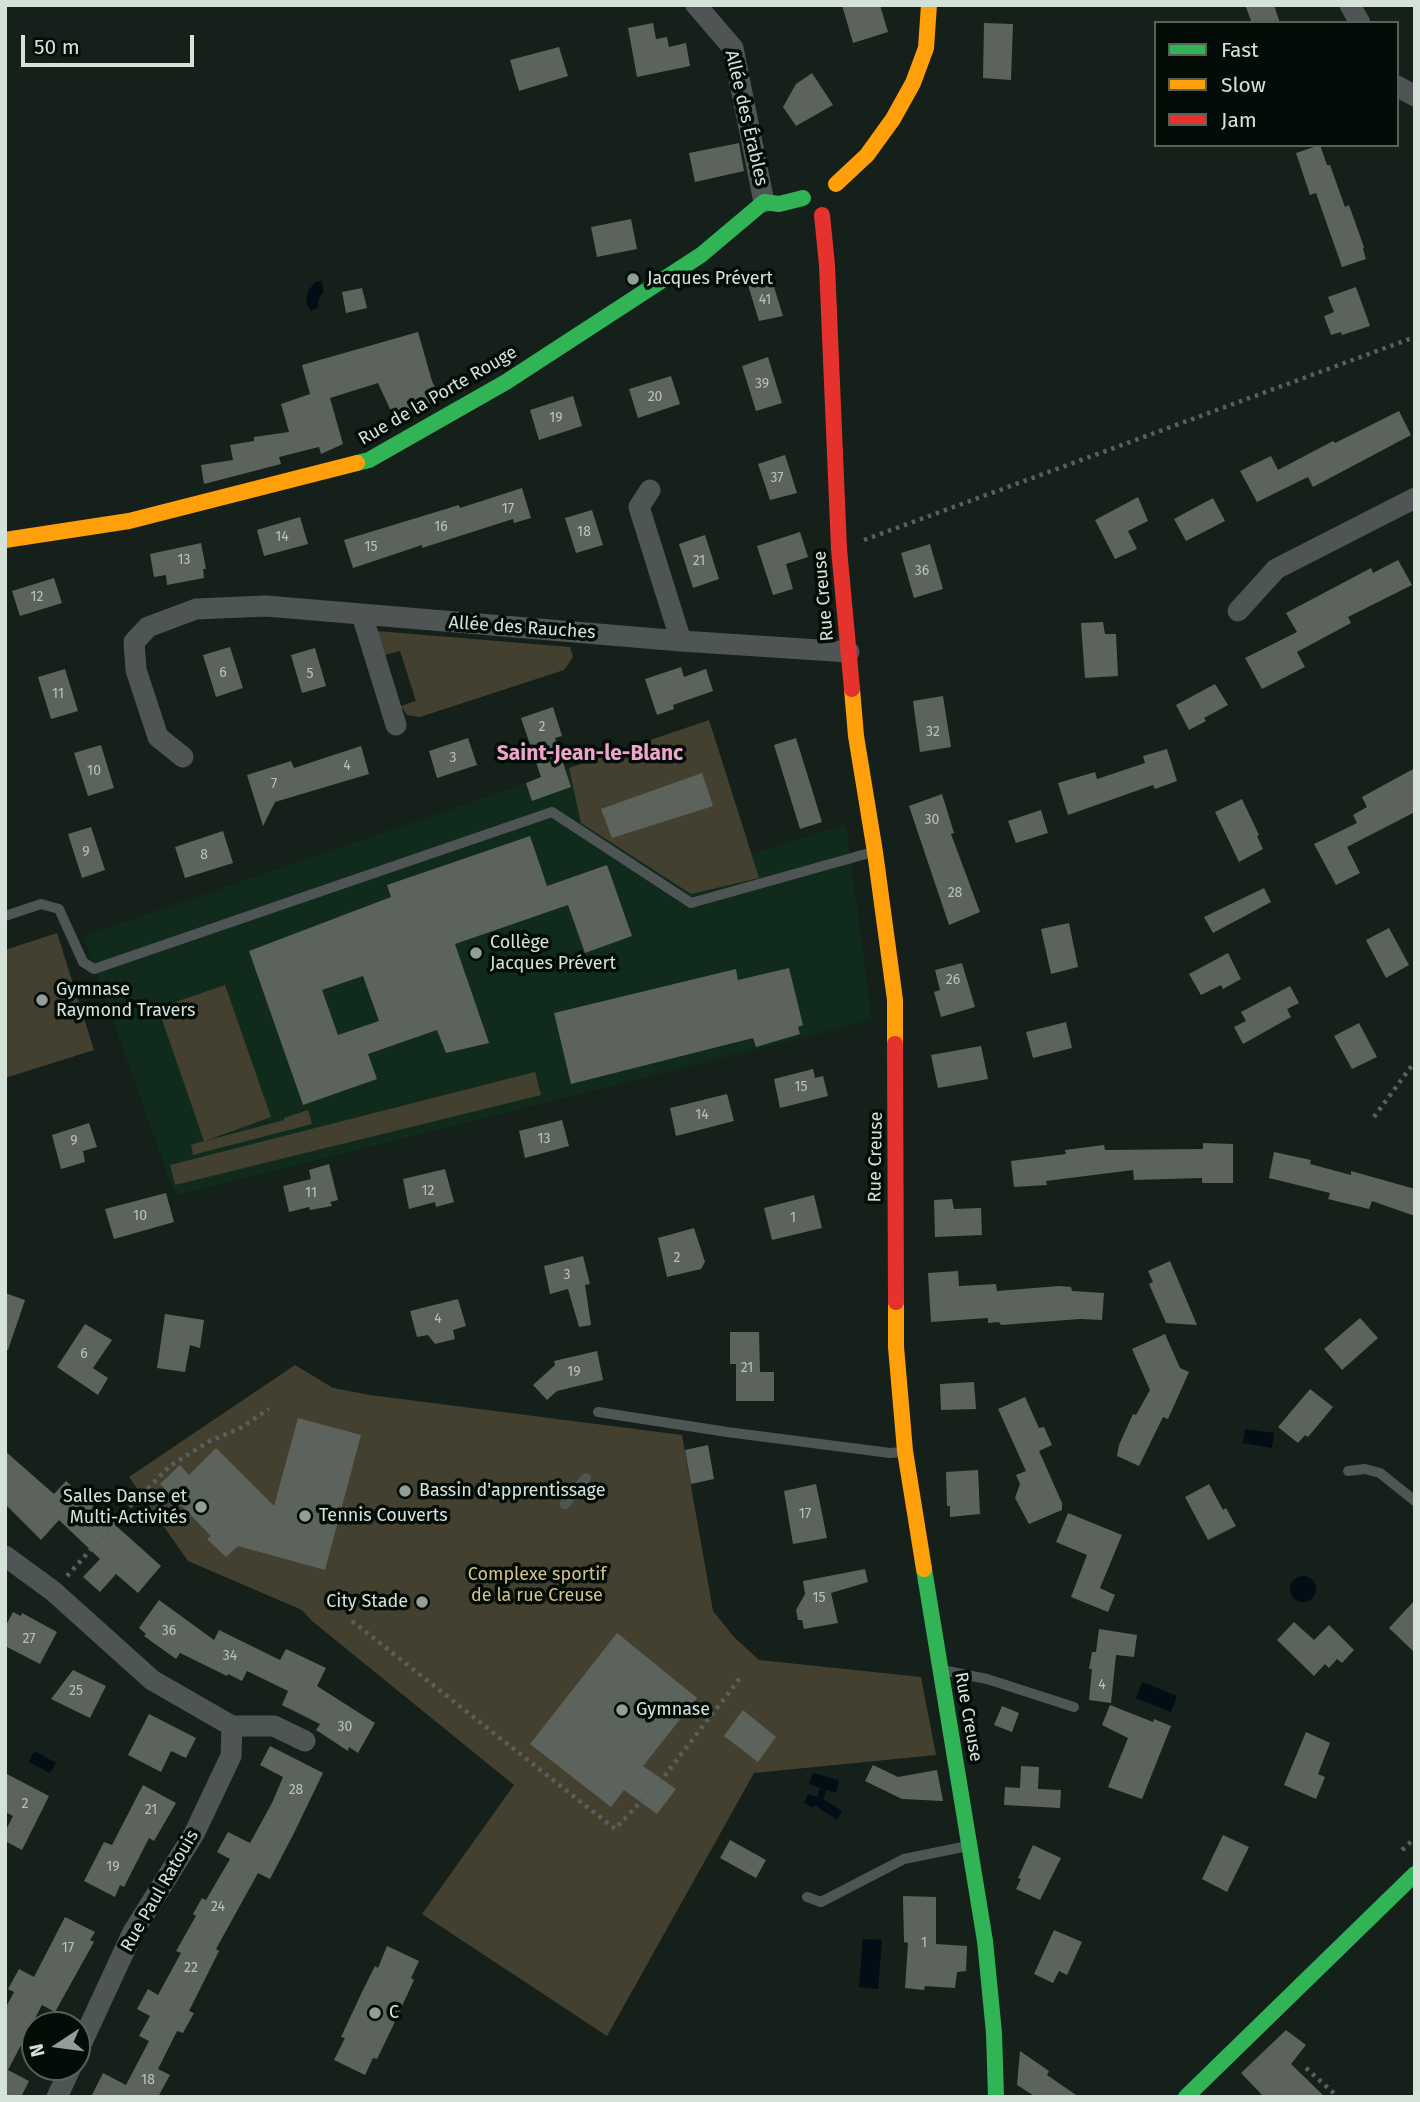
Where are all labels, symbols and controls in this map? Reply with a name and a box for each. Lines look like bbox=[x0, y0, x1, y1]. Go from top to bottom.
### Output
scale bar bbox=[24, 21, 198, 65]
legend bbox=[1154, 21, 1399, 147]
text: 50 m bbox=[34, 34, 80, 60]
text: Fast bbox=[1221, 37, 1259, 63]
street label: Allée des Érables bbox=[720, 48, 772, 188]
text: Slow bbox=[1221, 72, 1266, 98]
text: Jam bbox=[1221, 107, 1257, 133]
place label: Jacques Prévert bbox=[647, 268, 773, 290]
marker: Jacques Prévert bbox=[625, 271, 641, 287]
house number: 41 bbox=[759, 292, 771, 308]
street label: Rue de la Porte Rouge bbox=[355, 342, 521, 450]
house number: 39 bbox=[755, 376, 769, 392]
house number: 20 bbox=[648, 389, 662, 405]
house number: 19 bbox=[549, 410, 563, 426]
house number: 37 bbox=[770, 470, 784, 486]
house number: 17 bbox=[502, 501, 514, 517]
house number: 16 bbox=[434, 519, 448, 535]
house number: 18 bbox=[577, 524, 591, 540]
house number: 14 bbox=[275, 529, 289, 545]
house number: 15 bbox=[364, 539, 378, 555]
street label: Rue Creuse bbox=[809, 550, 839, 642]
house number: 13 bbox=[177, 552, 191, 568]
house number: 21 bbox=[693, 553, 705, 569]
house number: 36 bbox=[915, 563, 929, 579]
house number: 12 bbox=[31, 589, 43, 605]
street label: Allée des Rauches bbox=[448, 612, 596, 644]
house number: 6 bbox=[219, 665, 227, 681]
house number: 5 bbox=[306, 666, 314, 682]
house number: 11 bbox=[52, 686, 64, 702]
house number: 2 bbox=[539, 719, 545, 735]
house number: 32 bbox=[926, 724, 940, 740]
district label: Saint-Jean-le-Blanc bbox=[497, 741, 683, 767]
house number: 3 bbox=[450, 750, 456, 766]
house number: 4 bbox=[343, 758, 351, 774]
house number: 10 bbox=[87, 763, 101, 779]
house number: 7 bbox=[271, 776, 277, 792]
house number: 30 bbox=[925, 812, 939, 828]
house number: 9 bbox=[82, 844, 90, 860]
house number: 8 bbox=[200, 847, 208, 863]
house number: 28 bbox=[948, 885, 962, 901]
place label: Collège Jacques Prévert bbox=[490, 932, 616, 974]
marker: Collège Jacques Prévert bbox=[468, 945, 484, 961]
house number: 26 bbox=[946, 972, 960, 988]
place label: Gymnase Raymond Travers bbox=[56, 979, 195, 1021]
marker: Gymnase Raymond Travers bbox=[34, 992, 50, 1008]
house number: 15 bbox=[794, 1079, 808, 1095]
house number: 14 bbox=[695, 1107, 709, 1123]
street label: Rue Creuse bbox=[864, 1111, 888, 1203]
house number: 13 bbox=[537, 1131, 551, 1147]
house number: 9 bbox=[70, 1133, 78, 1149]
house number: 12 bbox=[422, 1183, 434, 1199]
house number: 11 bbox=[305, 1185, 317, 1201]
house number: 10 bbox=[133, 1208, 147, 1224]
house number: 1 bbox=[790, 1210, 796, 1226]
house number: 2 bbox=[674, 1250, 680, 1266]
house number: 3 bbox=[564, 1267, 570, 1283]
house number: 4 bbox=[434, 1311, 442, 1327]
house number: 6 bbox=[80, 1346, 88, 1362]
house number: 21 bbox=[741, 1360, 753, 1376]
house number: 19 bbox=[567, 1364, 581, 1380]
place label: Bassin d'apprentissage bbox=[419, 1480, 605, 1502]
marker: Bassin d'apprentissage bbox=[397, 1483, 413, 1499]
place label: Salles Danse et Multi-Activités bbox=[63, 1486, 187, 1528]
marker: Salles Danse et Multi-Activités bbox=[193, 1499, 209, 1515]
place label: Tennis Couverts bbox=[319, 1505, 448, 1527]
house number: 17 bbox=[799, 1506, 811, 1522]
marker: Tennis Couverts bbox=[297, 1508, 313, 1524]
park label: Complexe sportif de la rue Creuse bbox=[468, 1564, 606, 1606]
house number: 15 bbox=[812, 1590, 826, 1606]
place label: City Stade bbox=[326, 1591, 408, 1613]
marker: City Stade bbox=[414, 1594, 430, 1610]
house number: 36 bbox=[162, 1623, 176, 1639]
house number: 27 bbox=[22, 1631, 36, 1647]
house number: 34 bbox=[223, 1648, 237, 1664]
street label: Rue Creuse bbox=[949, 1670, 987, 1764]
house number: 4 bbox=[1098, 1677, 1106, 1693]
house number: 25 bbox=[69, 1683, 83, 1699]
place label: Gymnase bbox=[636, 1699, 710, 1721]
marker: Gymnase bbox=[614, 1702, 630, 1718]
house number: 30 bbox=[338, 1719, 352, 1735]
house number: 28 bbox=[289, 1782, 303, 1798]
house number: 2 bbox=[22, 1796, 28, 1812]
house number: 21 bbox=[145, 1802, 157, 1818]
street label: Rue Paul Ratouis bbox=[116, 1826, 204, 1956]
house number: 19 bbox=[106, 1859, 120, 1875]
house number: 24 bbox=[211, 1899, 225, 1915]
house number: 1 bbox=[921, 1935, 927, 1951]
house number: 17 bbox=[62, 1940, 74, 1956]
house number: 22 bbox=[184, 1960, 198, 1976]
place label: C bbox=[389, 2002, 399, 2024]
marker: C bbox=[367, 2005, 383, 2021]
north arrow bbox=[21, 2011, 91, 2081]
text: N bbox=[24, 2042, 50, 2059]
house number: 18 bbox=[141, 2072, 155, 2088]

